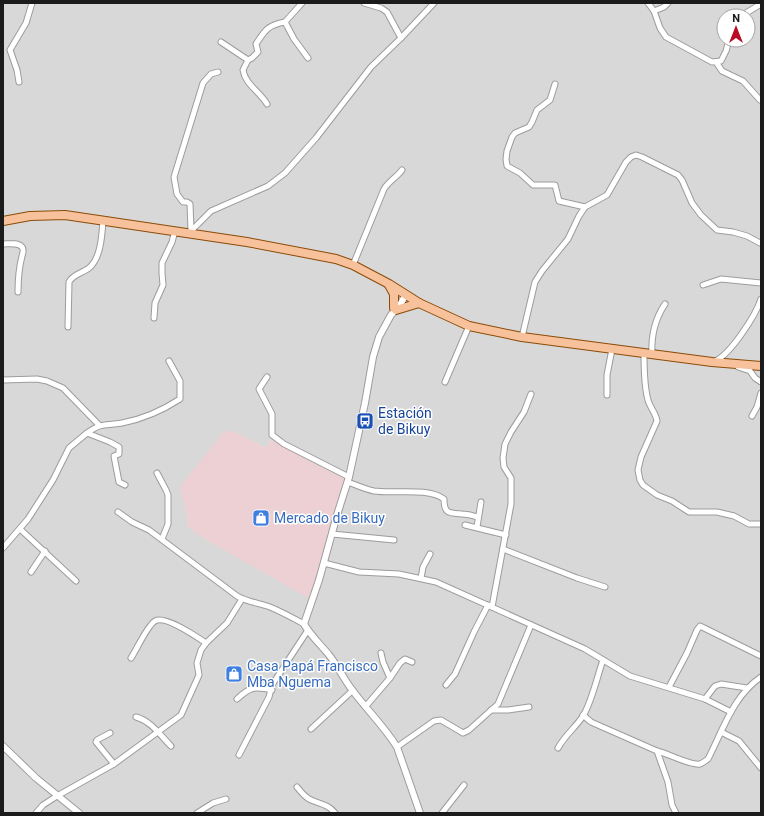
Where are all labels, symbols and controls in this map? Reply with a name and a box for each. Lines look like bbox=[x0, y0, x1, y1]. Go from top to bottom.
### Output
north arrow bbox=[716, 8, 756, 48]
text: N bbox=[732, 12, 740, 25]
place label: Estación de Bikuy bbox=[378, 405, 432, 437]
bus stop icon: Estación de Bikuy bbox=[355, 411, 375, 431]
shop icon: Mercado de Bikuy bbox=[251, 508, 271, 528]
place label: Mercado de Bikuy bbox=[274, 510, 385, 526]
place label: Casa Papá Francisco Mba Nguema bbox=[247, 658, 378, 690]
shop icon: Casa Papá Francisco Mba Nguema bbox=[224, 664, 244, 684]

